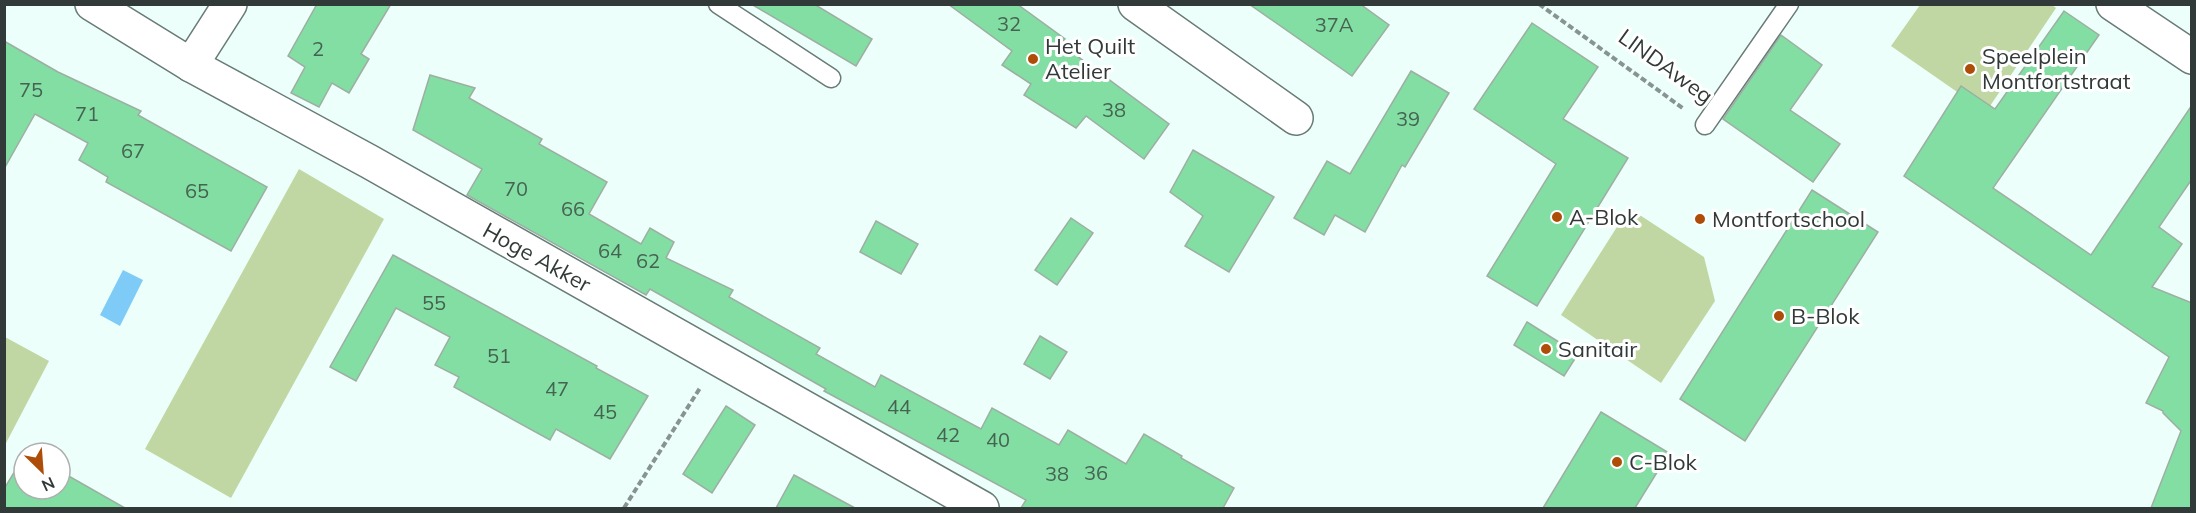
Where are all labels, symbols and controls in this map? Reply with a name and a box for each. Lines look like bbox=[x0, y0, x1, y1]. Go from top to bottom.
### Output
house number: 32 bbox=[997, 11, 1021, 36]
house number: 37A bbox=[1315, 12, 1354, 37]
street label: LINDAweg bbox=[1613, 22, 1719, 110]
place label: Het Quilt Atelier bbox=[1045, 32, 1135, 85]
house number: 2 bbox=[312, 36, 324, 61]
place label: Speelplein Montfortstraat bbox=[1982, 42, 2131, 95]
marker: Het Quilt Atelier bbox=[1026, 52, 1040, 66]
marker: Speelplein Montfortstraat bbox=[1963, 62, 1977, 76]
house number: 75 bbox=[19, 77, 43, 102]
house number: 38 bbox=[1102, 97, 1126, 122]
house number: 71 bbox=[75, 101, 99, 126]
house number: 39 bbox=[1396, 106, 1420, 131]
house number: 67 bbox=[121, 138, 145, 163]
house number: 70 bbox=[504, 176, 528, 201]
house number: 65 bbox=[185, 178, 209, 203]
house number: 66 bbox=[561, 196, 585, 221]
place label: A-Blok bbox=[1569, 203, 1639, 231]
place label: Montfortschool bbox=[1712, 205, 1865, 233]
marker: A-Blok bbox=[1550, 210, 1564, 224]
marker: Montfortschool bbox=[1693, 212, 1707, 226]
street label: Hoge Akker bbox=[478, 216, 596, 298]
house number: 64 bbox=[598, 238, 622, 263]
house number: 62 bbox=[636, 248, 660, 273]
house number: 55 bbox=[422, 290, 446, 315]
place label: B-Blok bbox=[1791, 302, 1860, 330]
marker: B-Blok bbox=[1772, 309, 1786, 323]
place label: Sanitair bbox=[1558, 335, 1637, 363]
marker: Sanitair bbox=[1539, 342, 1553, 356]
house number: 51 bbox=[487, 343, 511, 368]
house number: 47 bbox=[545, 376, 569, 401]
house number: 44 bbox=[887, 394, 911, 419]
house number: 45 bbox=[593, 399, 617, 424]
house number: 42 bbox=[936, 422, 960, 447]
house number: 40 bbox=[986, 427, 1010, 452]
north arrow bbox=[12, 441, 72, 501]
place label: C-Blok bbox=[1629, 448, 1698, 476]
marker: C-Blok bbox=[1610, 455, 1624, 469]
house number: 36 bbox=[1084, 460, 1108, 485]
house number: 38 bbox=[1045, 461, 1069, 486]
text: N bbox=[39, 473, 58, 496]

